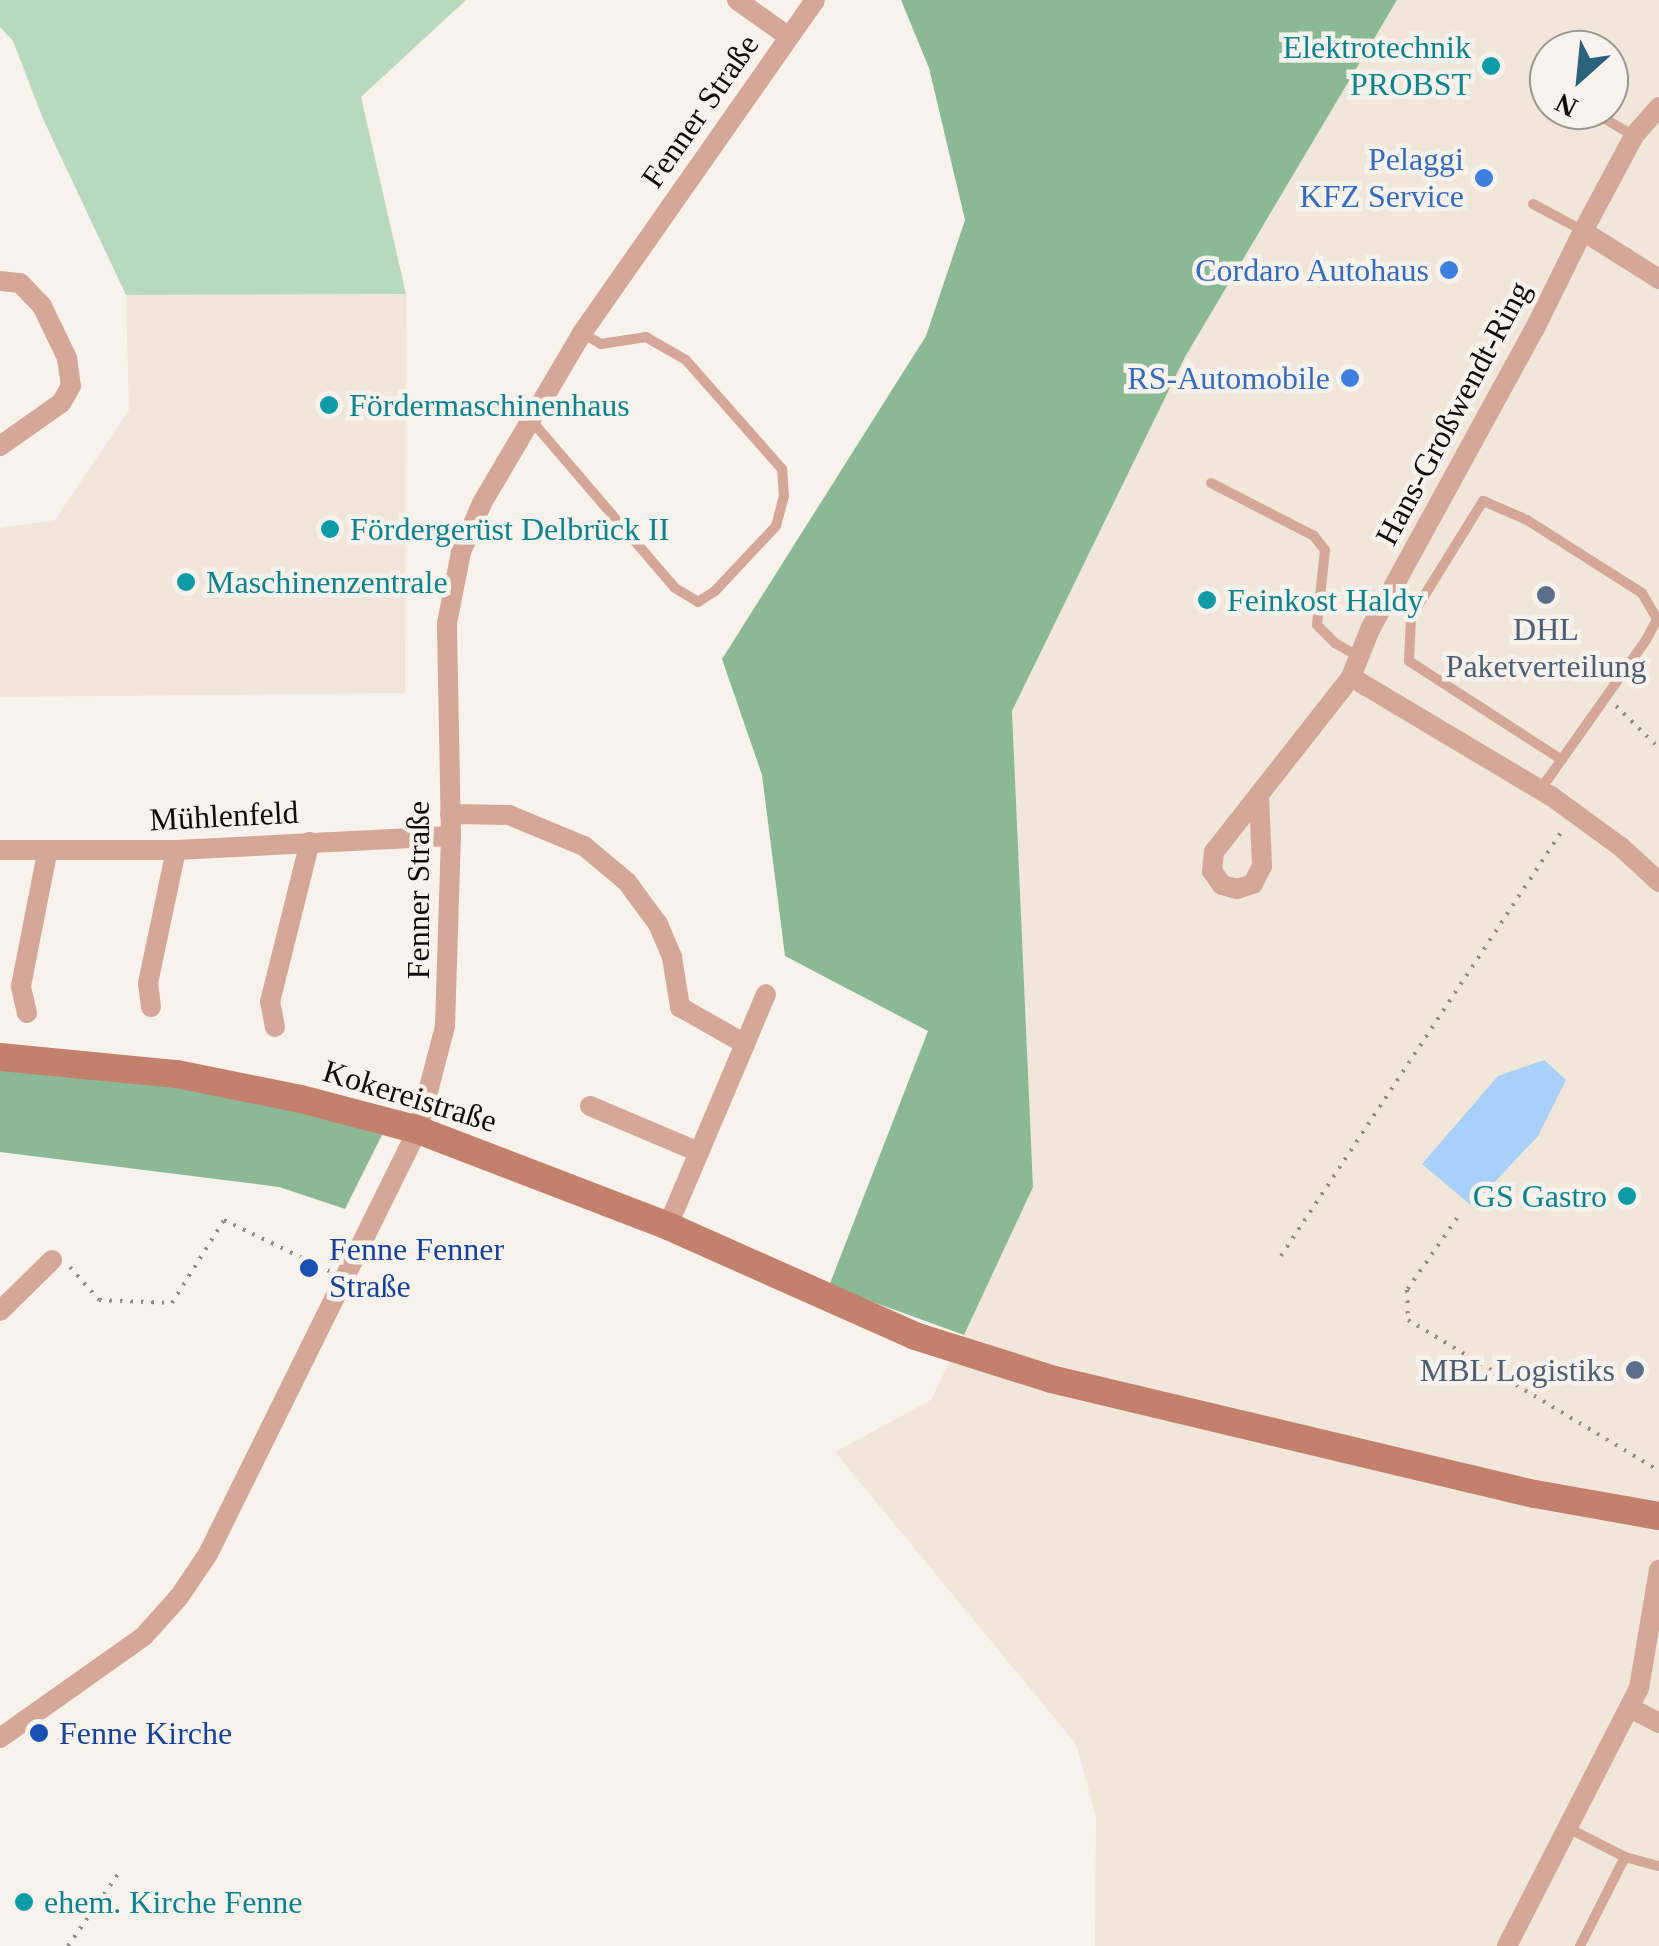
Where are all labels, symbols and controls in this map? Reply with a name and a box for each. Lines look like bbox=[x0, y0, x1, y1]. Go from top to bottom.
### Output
street label: Fenner Straße bbox=[633, 27, 767, 195]
place label: Elektrotechnik PROBST bbox=[1283, 29, 1471, 104]
north arrow bbox=[1529, 30, 1629, 130]
marker: Elektrotechnik PROBST bbox=[1480, 55, 1502, 77]
text: N bbox=[1550, 87, 1582, 124]
place label: Pelaggi KFZ Service bbox=[1300, 141, 1464, 216]
marker: Pelaggi KFZ Service bbox=[1473, 167, 1495, 189]
place label: Cordaro Autohaus bbox=[1193, 251, 1429, 289]
marker: Cordaro Autohaus bbox=[1438, 259, 1460, 281]
street label: Hans-Großwendt-Ring bbox=[1367, 275, 1539, 551]
place label: RS-Automobile bbox=[1127, 359, 1330, 397]
marker: RS-Automobile bbox=[1339, 367, 1361, 389]
place label: Fördermaschinenhaus bbox=[349, 386, 630, 424]
marker: Fördermaschinenhaus bbox=[318, 394, 340, 416]
place label: Fördergerüst Delbrück II bbox=[350, 510, 669, 548]
marker: Fördergerüst Delbrück II bbox=[319, 518, 341, 540]
place label: Maschinenzentrale bbox=[206, 563, 448, 601]
marker: Maschinenzentrale bbox=[175, 571, 197, 593]
place label: Feinkost Haldy bbox=[1227, 581, 1423, 619]
marker: DHL Paketverteilung bbox=[1535, 584, 1557, 606]
marker: Feinkost Haldy bbox=[1196, 589, 1218, 611]
place label: DHL Paketverteilung bbox=[1446, 611, 1646, 686]
street label: Mühlenfeld bbox=[148, 793, 300, 839]
street label: Fenner Straße bbox=[399, 801, 437, 979]
street label: Kokereistraße bbox=[319, 1051, 501, 1141]
place label: GS Gastro bbox=[1473, 1177, 1607, 1215]
marker: GS Gastro bbox=[1616, 1185, 1638, 1207]
place label: Fenne Fenner Straße bbox=[329, 1231, 504, 1306]
marker: Fenne Fenner Straße bbox=[298, 1257, 320, 1279]
place label: MBL Logistiks bbox=[1419, 1351, 1615, 1389]
marker: MBL Logistiks bbox=[1624, 1359, 1646, 1381]
place label: Fenne Kirche bbox=[59, 1714, 232, 1752]
marker: Fenne Kirche bbox=[28, 1722, 50, 1744]
place label: ehem. Kirche Fenne bbox=[44, 1883, 303, 1921]
marker: ehem. Kirche Fenne bbox=[13, 1891, 35, 1913]

